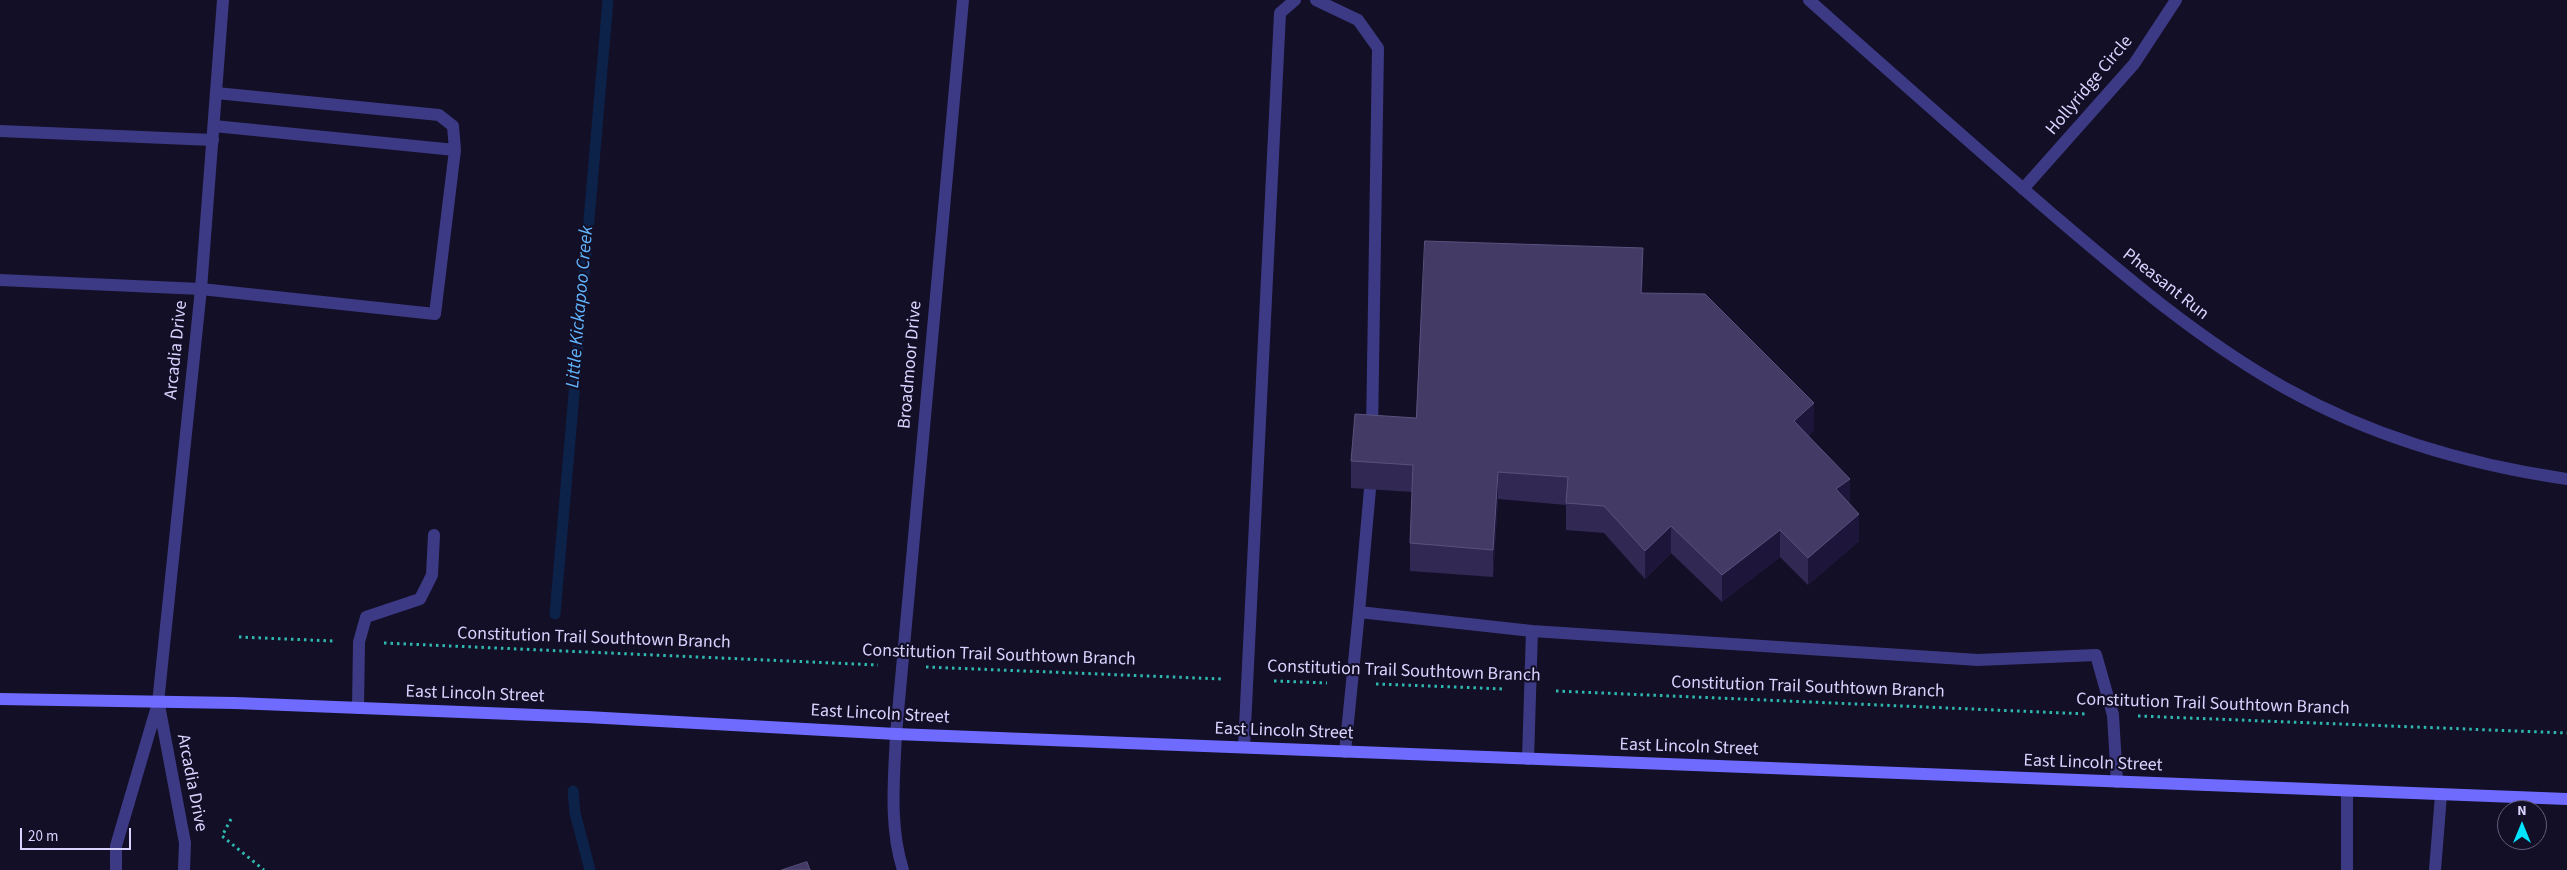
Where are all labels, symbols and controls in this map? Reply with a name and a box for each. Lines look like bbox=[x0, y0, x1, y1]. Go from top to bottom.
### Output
street label: Hollyridge Circle bbox=[2042, 32, 2138, 140]
water label: Little Kickapoo Creek bbox=[563, 225, 599, 389]
street label: Pheasant Run bbox=[2117, 245, 2213, 325]
street label: Arcadia Drive bbox=[161, 300, 193, 400]
street label: Broadmoor Drive bbox=[895, 300, 927, 430]
street label: Constitution Trail Southtown Branch bbox=[457, 623, 731, 655]
street label: Constitution Trail Southtown Branch bbox=[862, 640, 1136, 672]
street label: Constitution Trail Southtown Branch bbox=[1267, 656, 1541, 688]
street label: Constitution Trail Southtown Branch bbox=[1671, 672, 1945, 704]
street label: East Lincoln Street bbox=[405, 682, 545, 708]
street label: Constitution Trail Southtown Branch bbox=[2076, 689, 2350, 721]
street label: East Lincoln Street bbox=[810, 701, 950, 729]
street label: East Lincoln Street bbox=[1214, 719, 1354, 745]
street label: Arcadia Drive bbox=[171, 732, 211, 834]
street label: East Lincoln Street bbox=[1619, 735, 1759, 761]
street label: East Lincoln Street bbox=[2023, 751, 2163, 777]
north arrow bbox=[2497, 800, 2547, 850]
text: N bbox=[2517, 801, 2527, 821]
scale bar bbox=[22, 818, 134, 850]
text: 20 m bbox=[28, 826, 58, 847]

